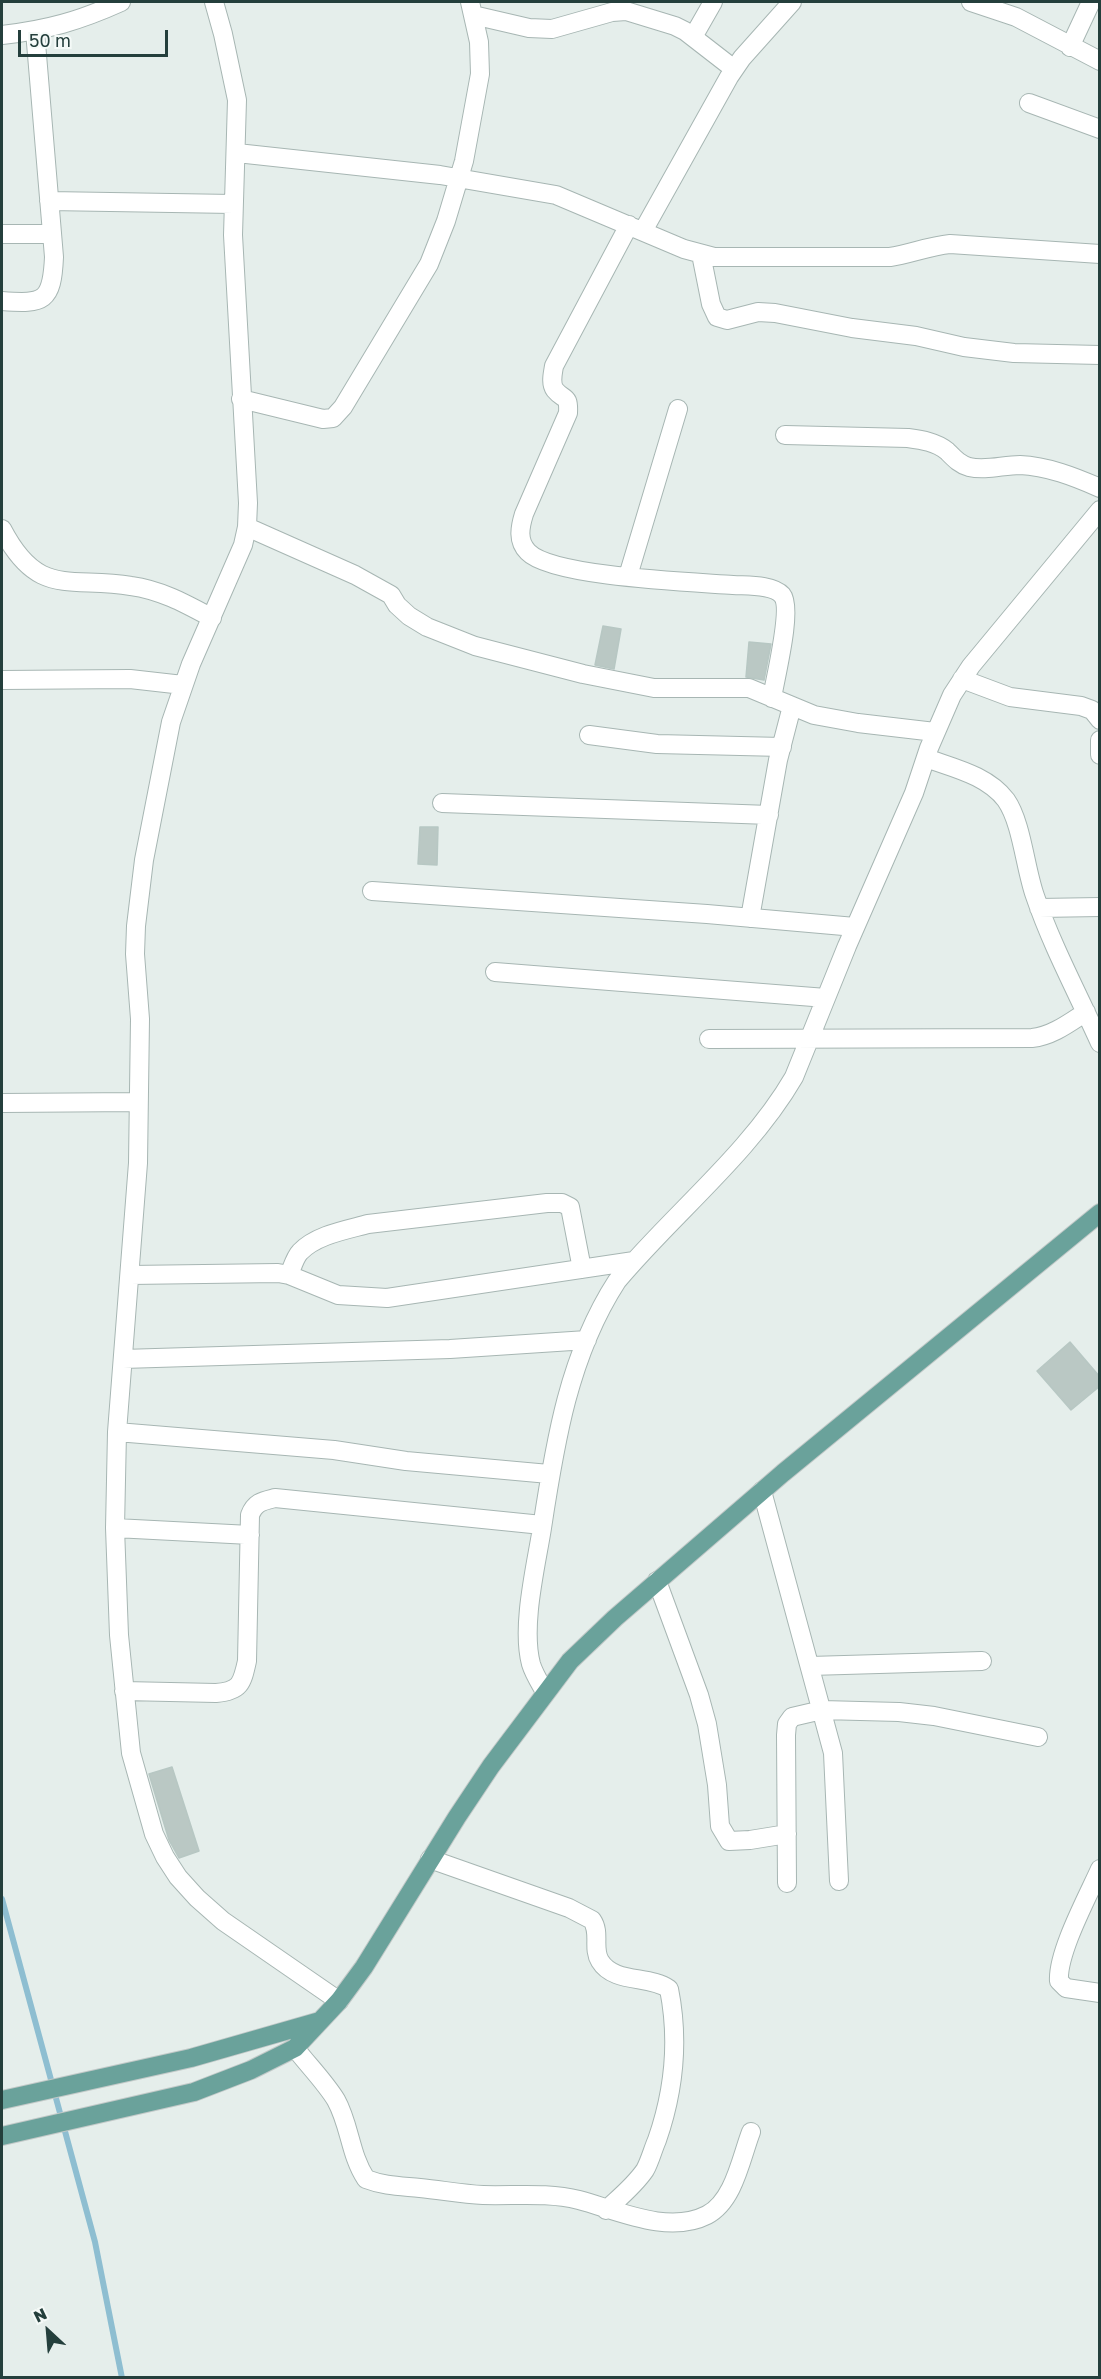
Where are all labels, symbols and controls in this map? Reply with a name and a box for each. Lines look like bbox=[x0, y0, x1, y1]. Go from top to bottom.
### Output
scale bar bbox=[21, 18, 171, 56]
text: 50 m bbox=[29, 29, 71, 51]
north arrow bbox=[18, 2301, 78, 2361]
text: N bbox=[30, 2303, 50, 2326]

